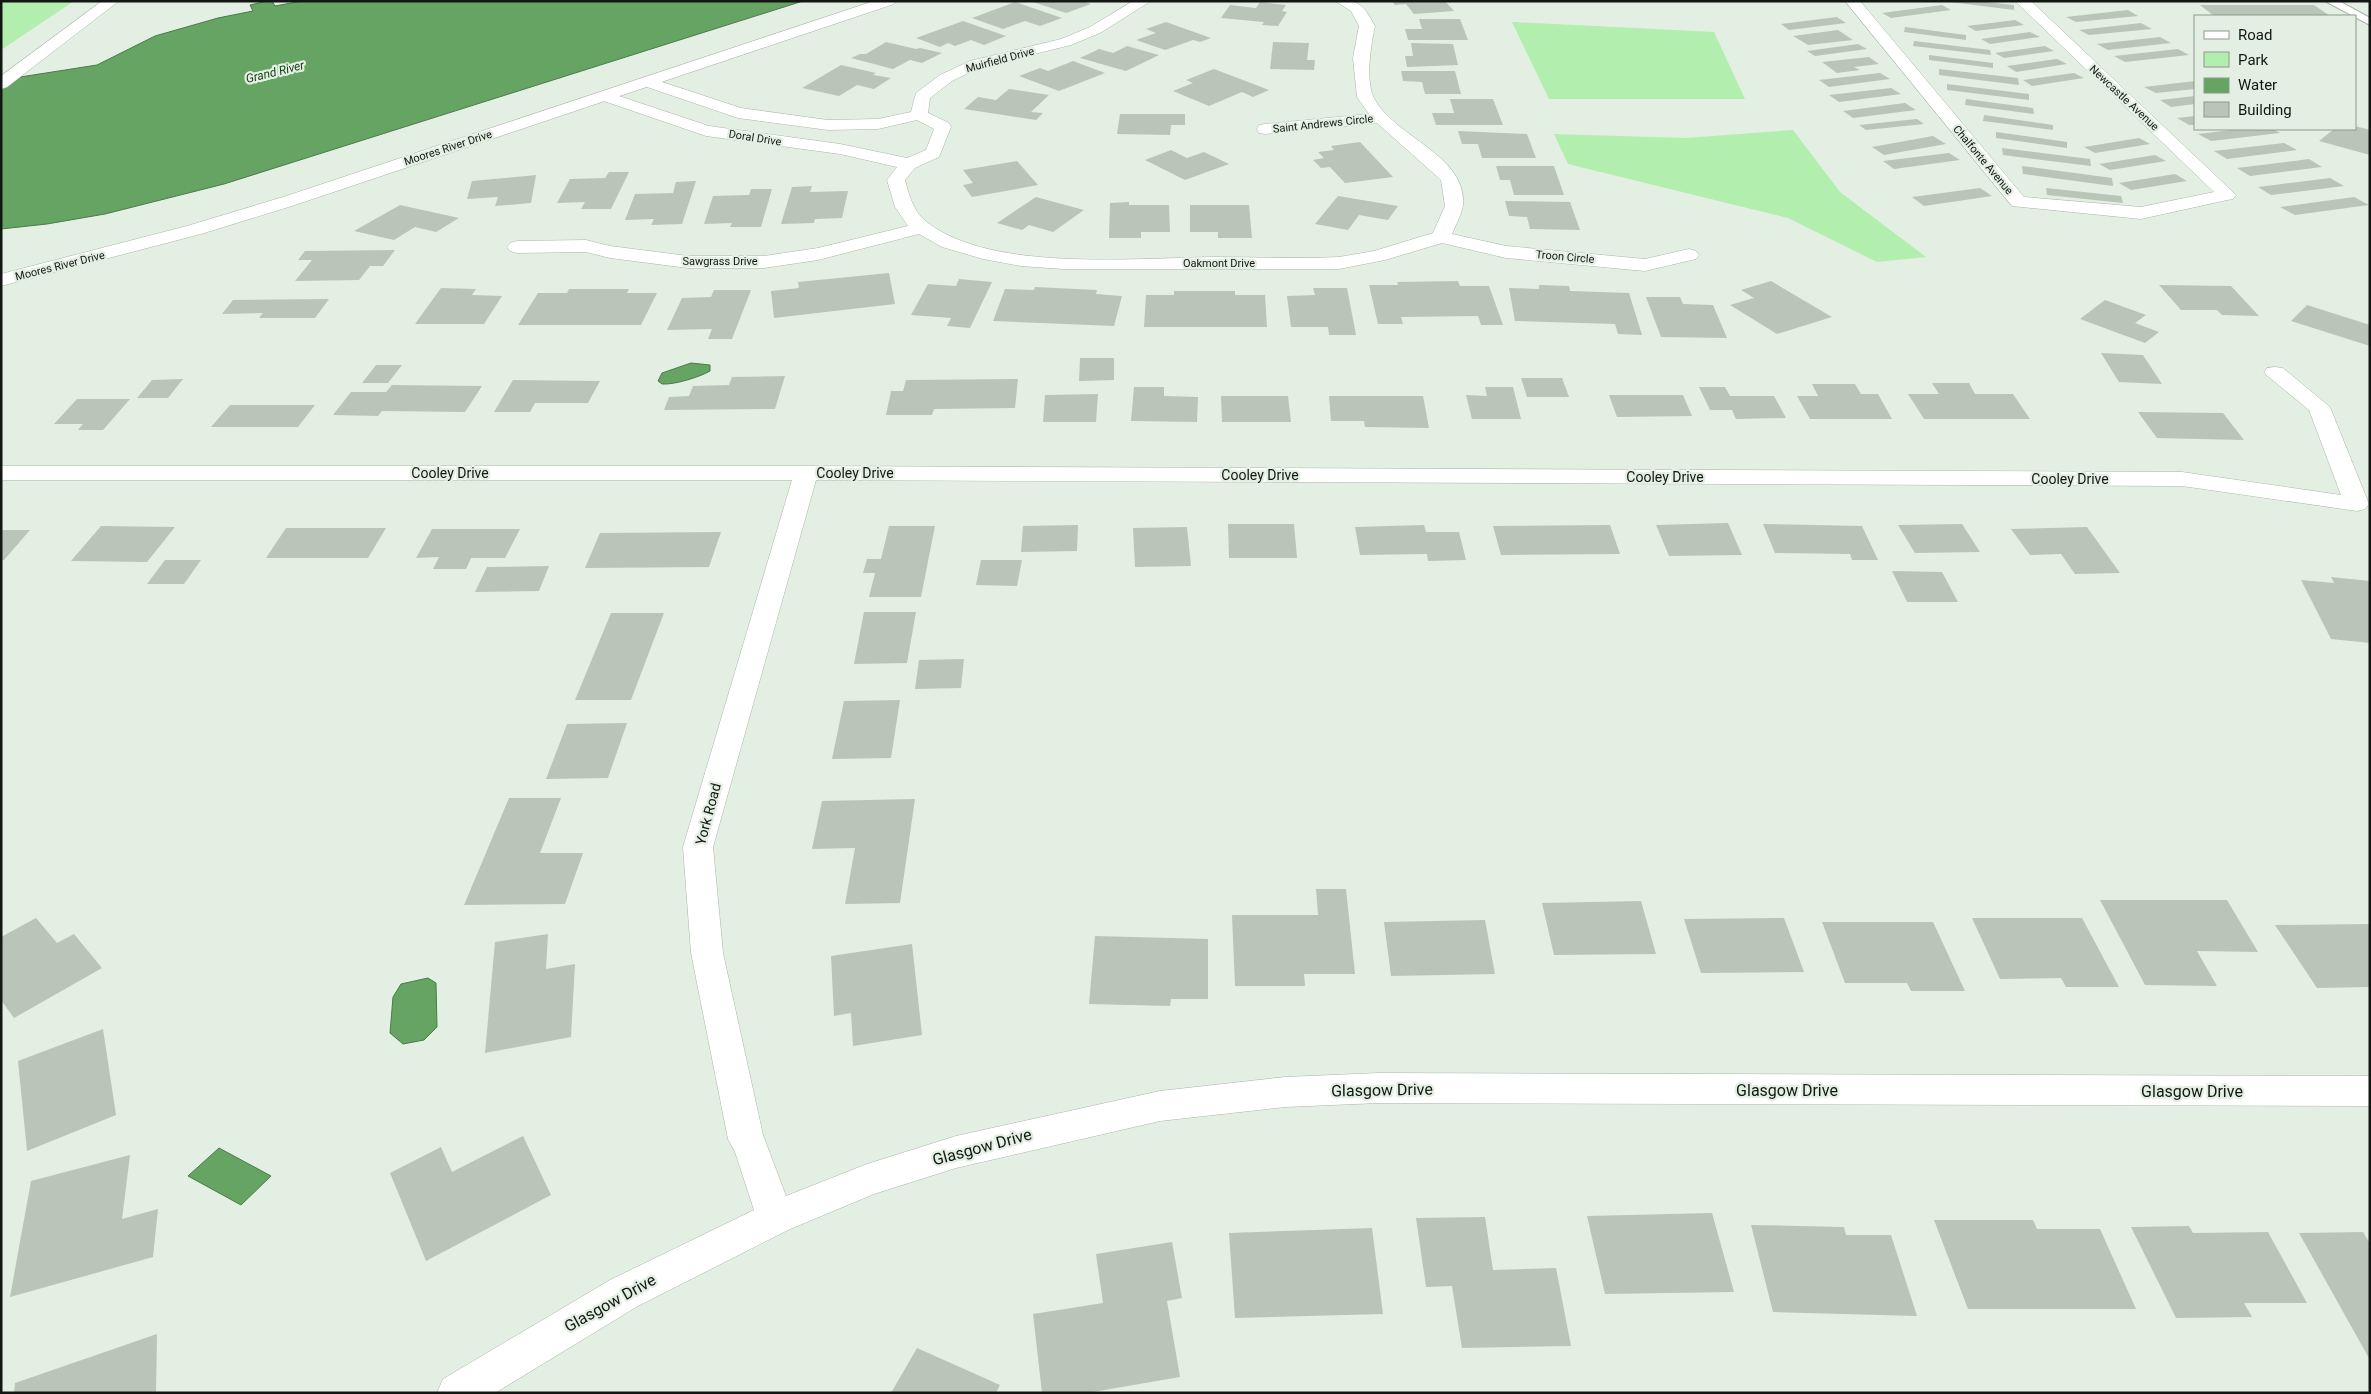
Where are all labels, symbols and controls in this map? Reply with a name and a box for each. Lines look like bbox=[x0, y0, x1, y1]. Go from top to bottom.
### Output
legend bbox=[2194, 15, 2356, 130]
text: Road bbox=[2238, 26, 2272, 44]
street label: Muirfield Drive bbox=[964, 45, 1036, 75]
text: Park bbox=[2238, 51, 2269, 69]
water label: Grand River bbox=[244, 58, 307, 86]
street label: Newcastle Avenue bbox=[2087, 62, 2162, 134]
text: Water bbox=[2238, 76, 2277, 94]
text: Building bbox=[2238, 101, 2292, 119]
street label: Saint Andrews Circle bbox=[1272, 112, 1374, 136]
street label: Chalfonte Avenue bbox=[1950, 123, 2016, 197]
street label: Doral Drive bbox=[728, 127, 782, 149]
street label: Moores River Drive bbox=[402, 128, 494, 168]
street label: Troon Circle bbox=[1535, 248, 1595, 266]
street label: Moores River Drive bbox=[14, 249, 106, 283]
street label: Sawgrass Drive bbox=[682, 255, 758, 268]
street label: Oakmont Drive bbox=[1183, 257, 1255, 270]
street label: Cooley Drive bbox=[411, 465, 489, 481]
street label: Cooley Drive bbox=[816, 465, 894, 481]
street label: Cooley Drive bbox=[1221, 467, 1299, 483]
street label: Cooley Drive bbox=[1626, 469, 1704, 485]
street label: Cooley Drive bbox=[2031, 471, 2109, 487]
street label: York Road bbox=[692, 781, 724, 847]
street label: Glasgow Drive bbox=[1331, 1080, 1433, 1100]
street label: Glasgow Drive bbox=[1736, 1081, 1838, 1100]
street label: Glasgow Drive bbox=[2141, 1082, 2243, 1101]
street label: Glasgow Drive bbox=[930, 1125, 1034, 1169]
street label: Glasgow Drive bbox=[561, 1270, 659, 1336]

